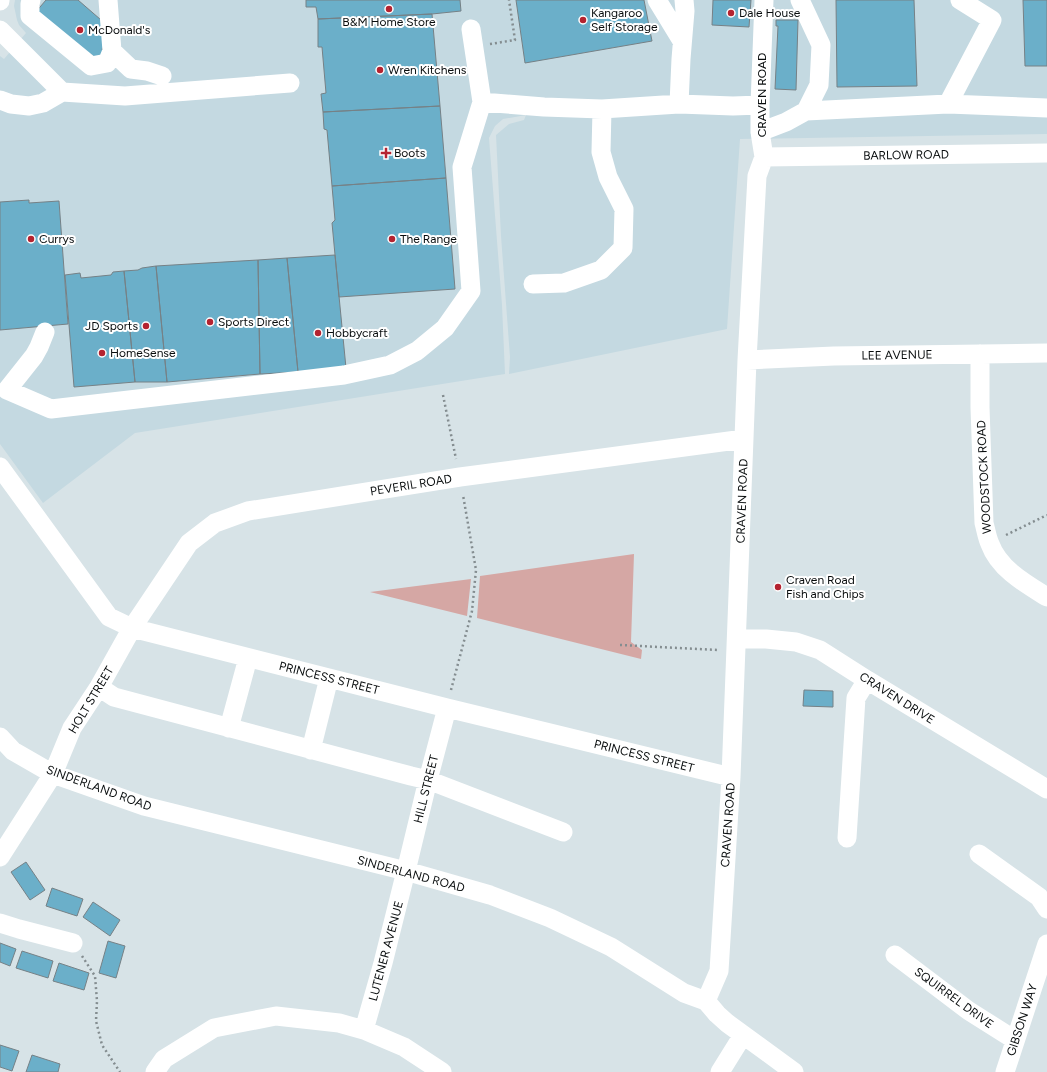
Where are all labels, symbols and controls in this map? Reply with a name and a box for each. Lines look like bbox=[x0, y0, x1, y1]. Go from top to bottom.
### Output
marker: B&M Home Store bbox=[384, 4, 394, 14]
place label: Kangaroo Self Storage bbox=[591, 6, 658, 34]
place label: Dale House bbox=[739, 6, 801, 20]
marker: Dale House bbox=[726, 8, 736, 18]
place label: B&M Home Store bbox=[342, 15, 436, 29]
marker: Kangaroo Self Storage bbox=[578, 15, 588, 25]
place label: McDonald's bbox=[88, 23, 151, 37]
marker: McDonald's bbox=[75, 25, 85, 35]
street label: CRAVEN ROAD bbox=[755, 53, 769, 137]
place label: Wren Kitchens bbox=[388, 63, 467, 77]
marker: Wren Kitchens bbox=[375, 65, 385, 75]
place label: Boots bbox=[394, 146, 426, 160]
street label: BARLOW ROAD bbox=[863, 147, 949, 163]
marker: Boots bbox=[381, 148, 391, 158]
place label: Currys bbox=[39, 232, 75, 246]
place label: The Range bbox=[400, 232, 457, 246]
marker: Currys bbox=[26, 234, 36, 244]
marker: The Range bbox=[387, 234, 397, 244]
place label: Sports Direct bbox=[218, 315, 290, 329]
marker: Sports Direct bbox=[205, 317, 215, 327]
place label: JD Sports bbox=[85, 319, 138, 333]
marker: JD Sports bbox=[141, 321, 151, 331]
place label: Hobbycraft bbox=[326, 326, 388, 340]
marker: Hobbycraft bbox=[313, 328, 323, 338]
place label: HomeSense bbox=[110, 346, 176, 360]
street label: LEE AVENUE bbox=[861, 347, 933, 363]
marker: HomeSense bbox=[97, 348, 107, 358]
street label: WOODSTOCK ROAD bbox=[974, 420, 994, 534]
street label: CRAVEN ROAD bbox=[734, 458, 750, 544]
street label: PEVERIL ROAD bbox=[369, 472, 453, 498]
place label: Craven Road Fish and Chips bbox=[786, 573, 865, 601]
marker: Craven Road Fish and Chips bbox=[773, 582, 783, 592]
street label: PRINCESS STREET bbox=[277, 659, 381, 697]
street label: HOLT STREET bbox=[66, 664, 117, 736]
street label: CRAVEN DRIVE bbox=[857, 669, 937, 727]
street label: PRINCESS STREET bbox=[592, 737, 696, 775]
street label: HILL STREET bbox=[411, 753, 441, 825]
street label: SINDERLAND ROAD bbox=[45, 762, 153, 814]
street label: CRAVEN ROAD bbox=[718, 782, 738, 868]
street label: SINDERLAND ROAD bbox=[356, 853, 466, 895]
street label: LUTENER AVENUE bbox=[366, 899, 406, 1003]
street label: SQUIRREL DRIVE bbox=[912, 965, 996, 1031]
street label: GIBSON WAY bbox=[1004, 982, 1040, 1058]

